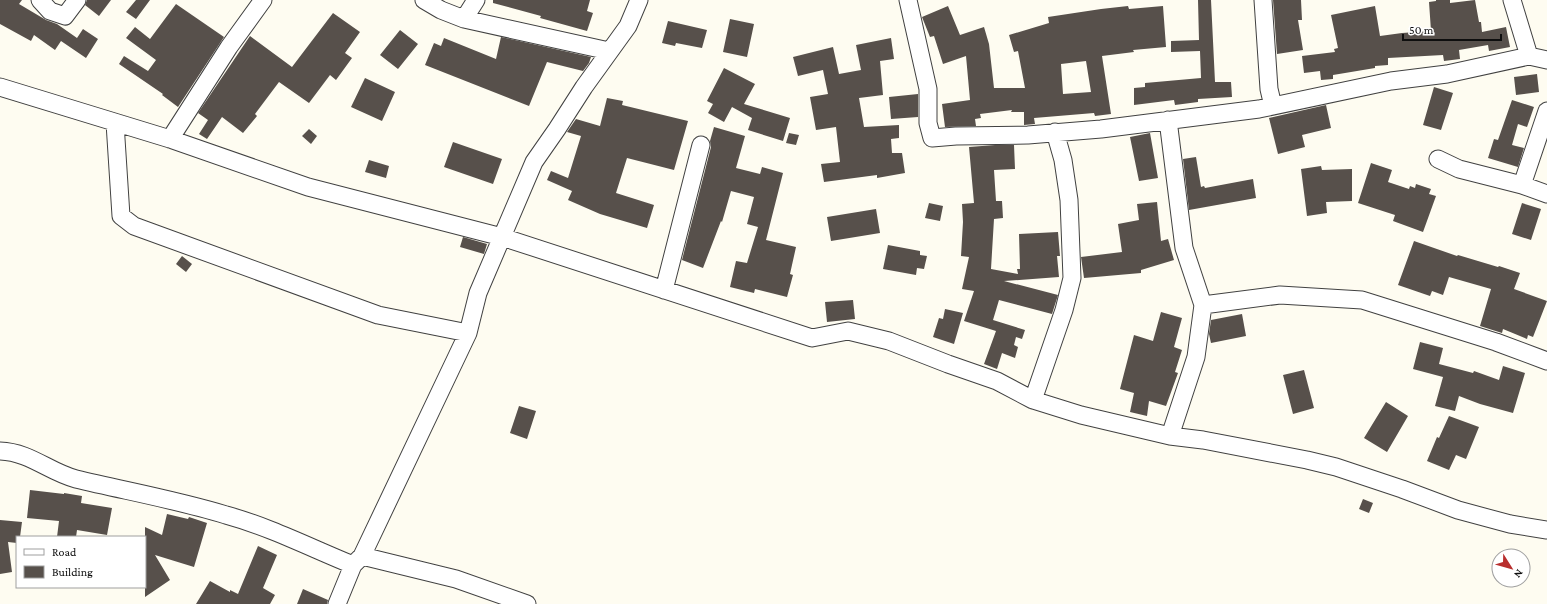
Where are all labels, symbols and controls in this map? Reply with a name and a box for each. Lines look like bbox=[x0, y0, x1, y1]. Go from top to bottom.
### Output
scale bar bbox=[1403, 16, 1501, 42]
text: 50 m bbox=[1409, 23, 1434, 37]
legend bbox=[16, 536, 146, 588]
text: Road bbox=[52, 545, 77, 559]
north arrow bbox=[1491, 548, 1531, 588]
text: Building bbox=[52, 565, 93, 579]
text: N bbox=[1512, 567, 1526, 581]

